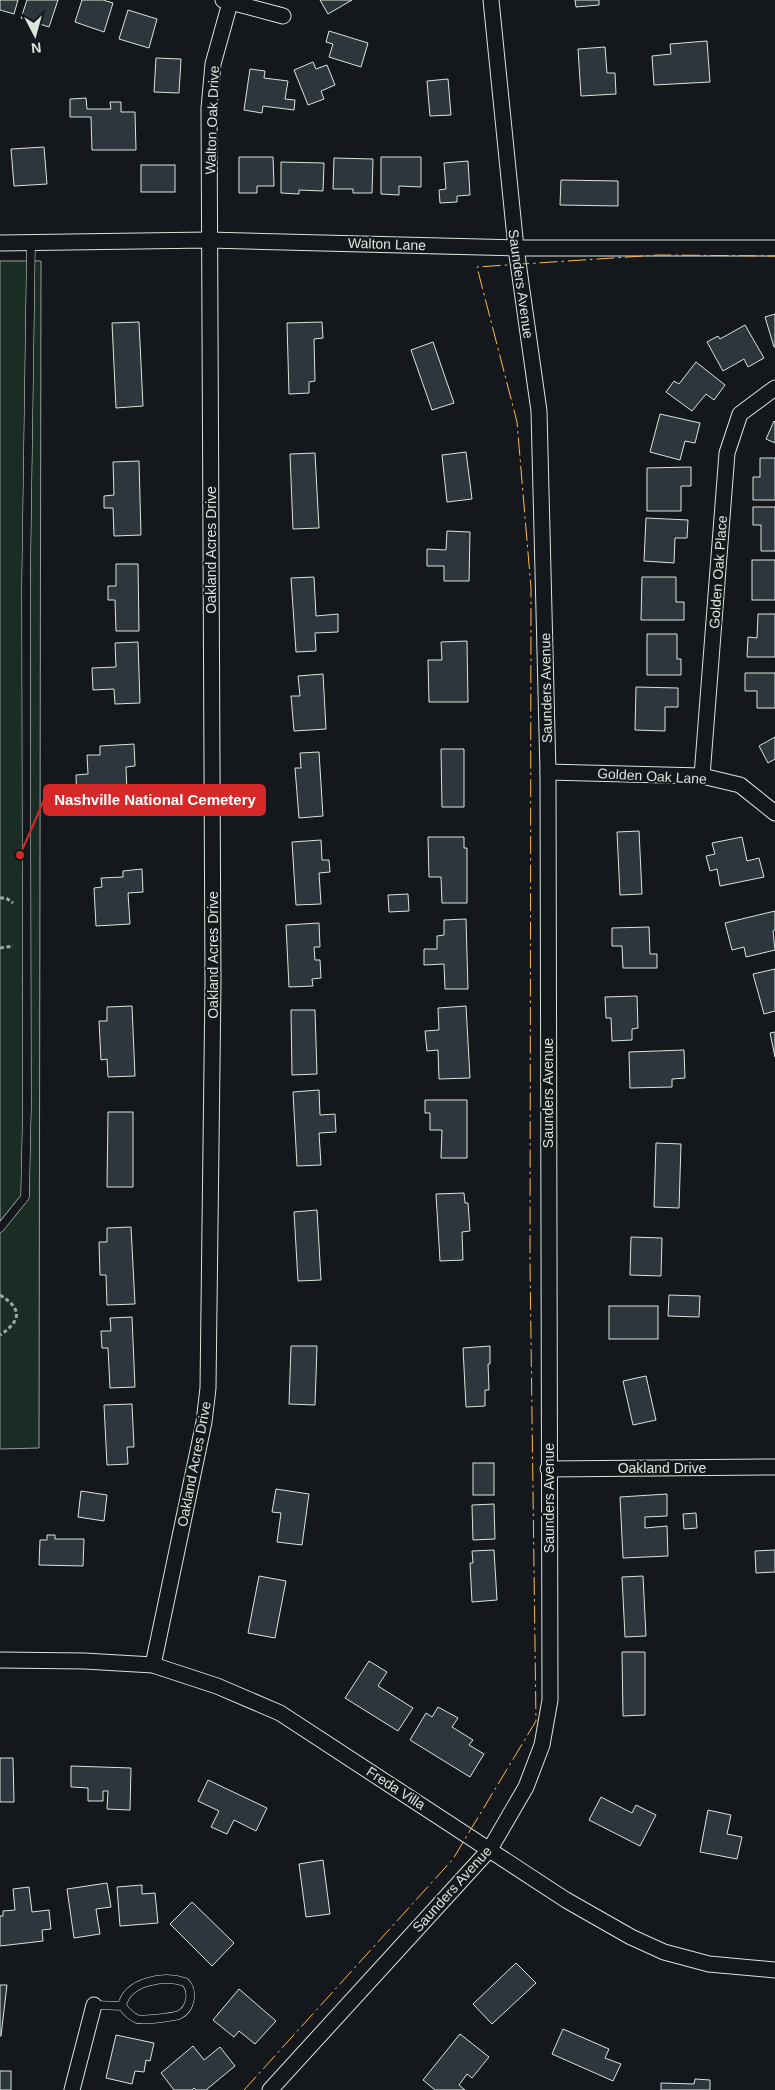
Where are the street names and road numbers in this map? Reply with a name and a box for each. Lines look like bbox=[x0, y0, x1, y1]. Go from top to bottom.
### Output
street label: Walton Oak Drive bbox=[202, 65, 222, 175]
street label: Saunders Avenue bbox=[505, 228, 537, 340]
street label: Walton Lane bbox=[348, 235, 427, 253]
street label: Oakland Acres Drive bbox=[203, 486, 219, 614]
street label: Golden Oak Place bbox=[706, 515, 730, 629]
street label: Saunders Avenue bbox=[537, 633, 555, 743]
street label: Golden Oak Lane bbox=[597, 765, 707, 787]
street label: Oakland Acres Drive bbox=[205, 891, 221, 1019]
street label: Saunders Avenue bbox=[540, 1038, 556, 1148]
street label: Oakland Acres Drive bbox=[174, 1400, 214, 1528]
street label: Saunders Avenue bbox=[541, 1443, 557, 1553]
street label: Oakland Drive bbox=[618, 1460, 707, 1476]
street label: Freda Villa bbox=[364, 1763, 428, 1813]
street label: Saunders Avenue bbox=[409, 1843, 495, 1935]

